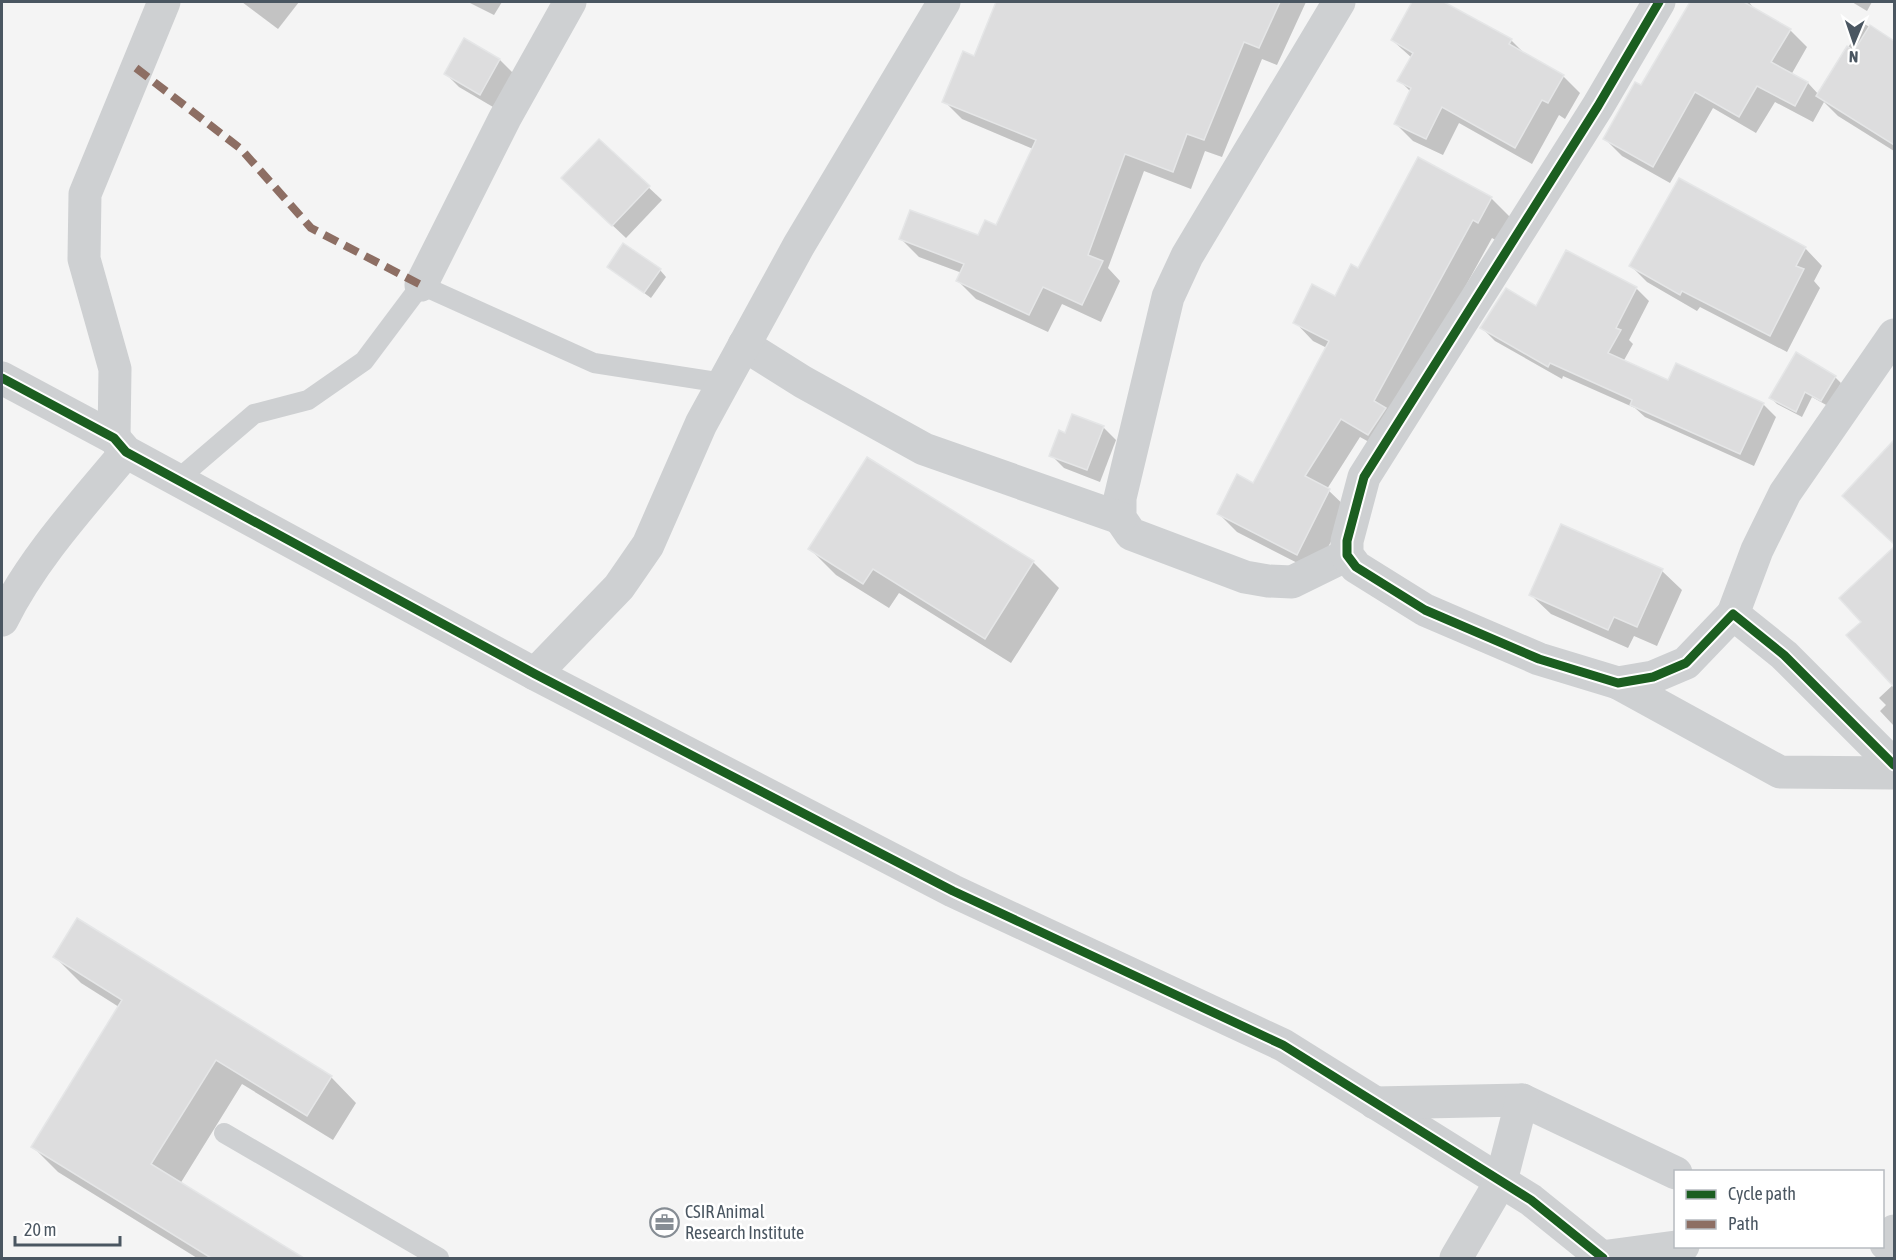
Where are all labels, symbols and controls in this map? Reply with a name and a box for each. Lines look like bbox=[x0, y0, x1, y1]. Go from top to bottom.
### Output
north arrow bbox=[1824, 12, 1884, 72]
text: N bbox=[1848, 48, 1859, 66]
legend bbox=[1674, 1170, 1884, 1248]
text: Cycle path bbox=[1728, 1183, 1796, 1204]
place label: CSIR Animal Research Institute bbox=[685, 1201, 804, 1243]
office icon: CSIR Animal Research Institute bbox=[648, 1206, 680, 1238]
scale bar bbox=[15, 1209, 120, 1247]
text: Path bbox=[1728, 1213, 1759, 1234]
text: 20 m bbox=[24, 1219, 56, 1240]

